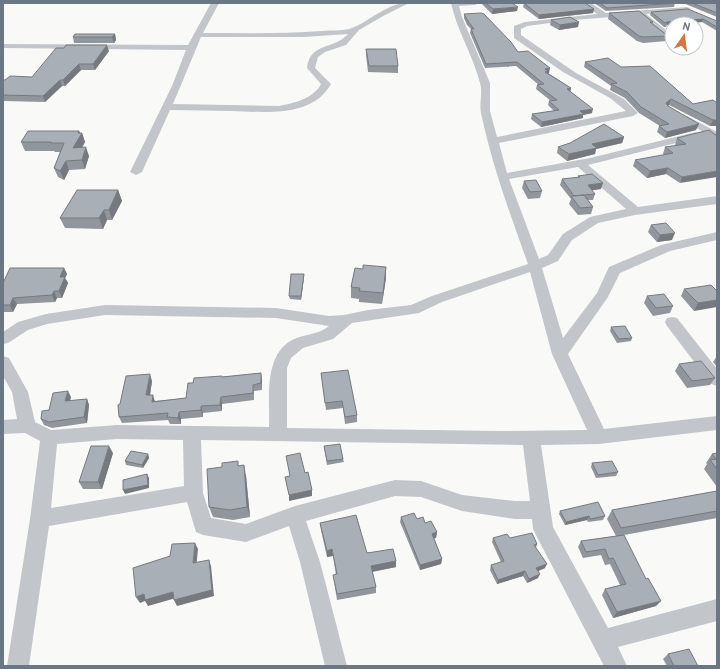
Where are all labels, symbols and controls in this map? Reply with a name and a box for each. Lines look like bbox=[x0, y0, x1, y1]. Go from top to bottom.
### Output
north arrow bbox=[664, 16, 704, 56]
text: N bbox=[681, 19, 692, 34]

